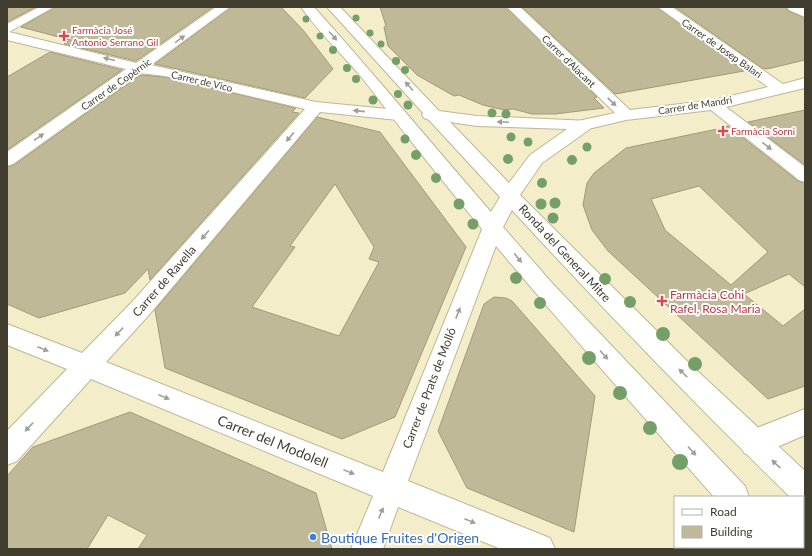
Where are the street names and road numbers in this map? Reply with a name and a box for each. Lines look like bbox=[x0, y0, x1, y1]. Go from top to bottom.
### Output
street label: Carrer de Josep Balari bbox=[679, 16, 765, 80]
street label: Carrer d'Alacant bbox=[540, 32, 599, 90]
street label: Carrer de Copèrnic bbox=[79, 55, 154, 113]
street label: Carrer de Vico bbox=[170, 68, 234, 94]
street label: Carrer de Mandri bbox=[657, 93, 733, 117]
street label: Ronda del General Mitre bbox=[516, 201, 614, 305]
street label: Carrer de Ravella bbox=[129, 242, 199, 320]
street label: Carrer de Prats de Molló bbox=[399, 325, 459, 451]
street label: Carrer del Modolell bbox=[215, 411, 331, 471]

